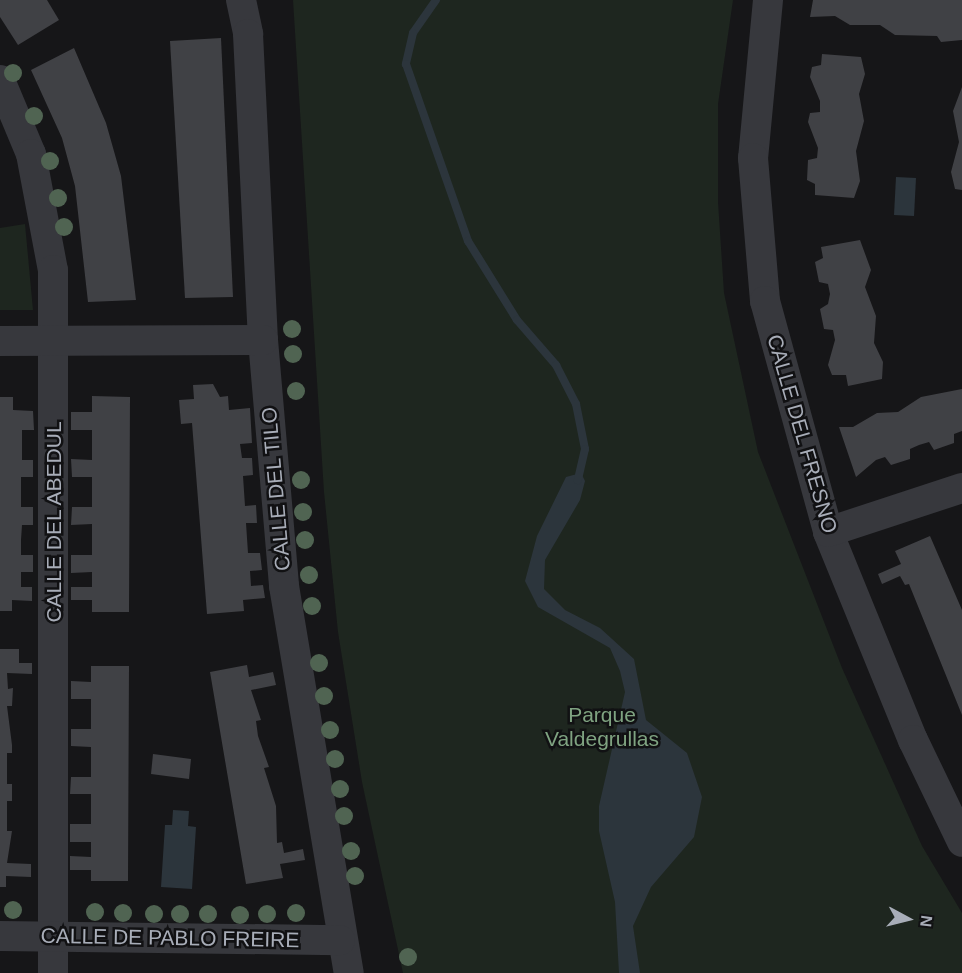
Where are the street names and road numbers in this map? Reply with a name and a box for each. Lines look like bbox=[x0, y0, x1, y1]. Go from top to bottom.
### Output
street label: CALLE DEL FRESNO bbox=[761, 331, 843, 537]
street label: CALLE DEL TILO bbox=[256, 405, 296, 573]
street label: CALLE DEL ABEDUL bbox=[41, 420, 67, 624]
street label: CALLE DE PABLO FREIRE bbox=[40, 923, 300, 953]

